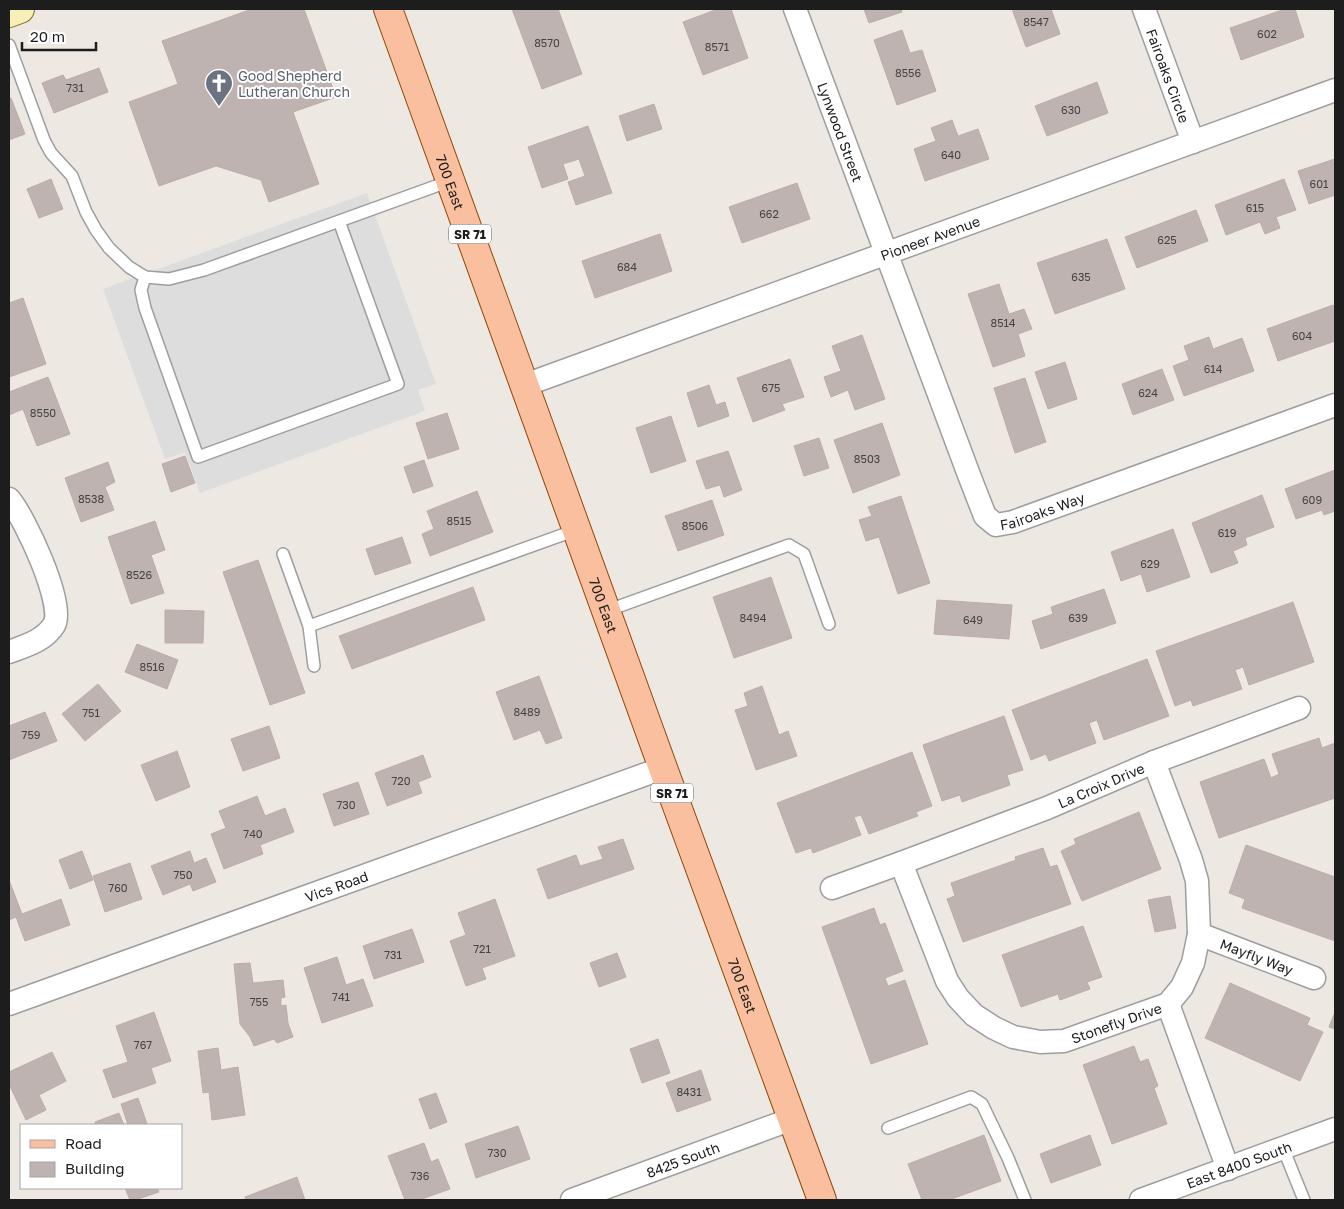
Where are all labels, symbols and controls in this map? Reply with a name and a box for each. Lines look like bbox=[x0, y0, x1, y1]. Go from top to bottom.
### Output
house number: 8547 bbox=[1023, 15, 1049, 28]
scale bar bbox=[22, 20, 96, 52]
street label: Fairoaks Circle bbox=[1143, 26, 1194, 125]
text: 20 m bbox=[30, 27, 65, 45]
house number: 602 bbox=[1257, 27, 1277, 40]
house number: 8570 bbox=[534, 36, 560, 49]
house number: 8571 bbox=[705, 40, 729, 53]
house number: 8556 bbox=[895, 66, 921, 79]
place label: Good Shepherd Lutheran Church bbox=[238, 67, 350, 100]
church icon: Good Shepherd Lutheran Church bbox=[204, 68, 234, 107]
street label: Lynwood Street bbox=[815, 80, 867, 184]
house number: 731 bbox=[66, 81, 84, 94]
house number: 630 bbox=[1061, 103, 1081, 116]
house number: 640 bbox=[941, 148, 961, 161]
street label: 700 East bbox=[433, 152, 468, 212]
house number: 601 bbox=[1310, 177, 1328, 190]
house number: 615 bbox=[1246, 201, 1264, 214]
house number: 662 bbox=[759, 207, 779, 220]
street label: Pioneer Avenue bbox=[878, 212, 982, 263]
road number: SR 71 bbox=[449, 224, 491, 243]
house number: 625 bbox=[1157, 233, 1177, 246]
house number: 684 bbox=[617, 260, 637, 273]
house number: 635 bbox=[1071, 270, 1091, 283]
house number: 8514 bbox=[990, 316, 1016, 329]
house number: 604 bbox=[1292, 329, 1312, 342]
house number: 614 bbox=[1204, 362, 1223, 375]
house number: 675 bbox=[762, 381, 780, 394]
house number: 624 bbox=[1138, 386, 1158, 399]
house number: 8550 bbox=[30, 406, 56, 419]
house number: 8503 bbox=[854, 452, 880, 465]
street label: Fairoaks Way bbox=[998, 488, 1087, 533]
house number: 8538 bbox=[78, 492, 104, 505]
house number: 609 bbox=[1302, 493, 1322, 506]
house number: 8515 bbox=[447, 514, 471, 527]
house number: 8506 bbox=[682, 519, 709, 532]
house number: 619 bbox=[1218, 526, 1236, 539]
house number: 629 bbox=[1140, 557, 1160, 570]
house number: 8526 bbox=[126, 568, 152, 581]
street label: 700 East bbox=[586, 575, 622, 635]
house number: 8494 bbox=[740, 611, 767, 624]
house number: 639 bbox=[1068, 611, 1088, 624]
house number: 649 bbox=[963, 613, 983, 626]
house number: 8516 bbox=[139, 660, 165, 673]
house number: 8489 bbox=[514, 705, 540, 718]
house number: 751 bbox=[82, 706, 100, 719]
house number: 759 bbox=[22, 728, 40, 741]
street label: La Croix Drive bbox=[1055, 759, 1147, 811]
house number: 720 bbox=[391, 774, 411, 787]
road number: SR 71 bbox=[651, 784, 693, 802]
house number: 730 bbox=[336, 798, 356, 811]
house number: 740 bbox=[243, 827, 263, 840]
street label: Vics Road bbox=[302, 867, 370, 905]
house number: 750 bbox=[173, 868, 193, 881]
house number: 760 bbox=[108, 881, 128, 894]
street label: Mayfly Way bbox=[1218, 934, 1296, 978]
house number: 721 bbox=[473, 942, 491, 955]
house number: 731 bbox=[384, 948, 402, 961]
street label: 700 East bbox=[725, 955, 761, 1015]
house number: 741 bbox=[332, 990, 350, 1003]
house number: 755 bbox=[250, 995, 268, 1008]
street label: Stonefly Drive bbox=[1069, 999, 1164, 1046]
house number: 767 bbox=[134, 1038, 152, 1051]
house number: 8431 bbox=[676, 1085, 702, 1098]
legend bbox=[20, 1124, 182, 1189]
text: Road bbox=[65, 1134, 102, 1152]
street label: East 8400 South bbox=[1184, 1137, 1294, 1191]
street label: 8425 South bbox=[644, 1138, 722, 1180]
house number: 730 bbox=[487, 1146, 507, 1159]
text: Building bbox=[65, 1159, 125, 1177]
house number: 736 bbox=[411, 1169, 430, 1182]

